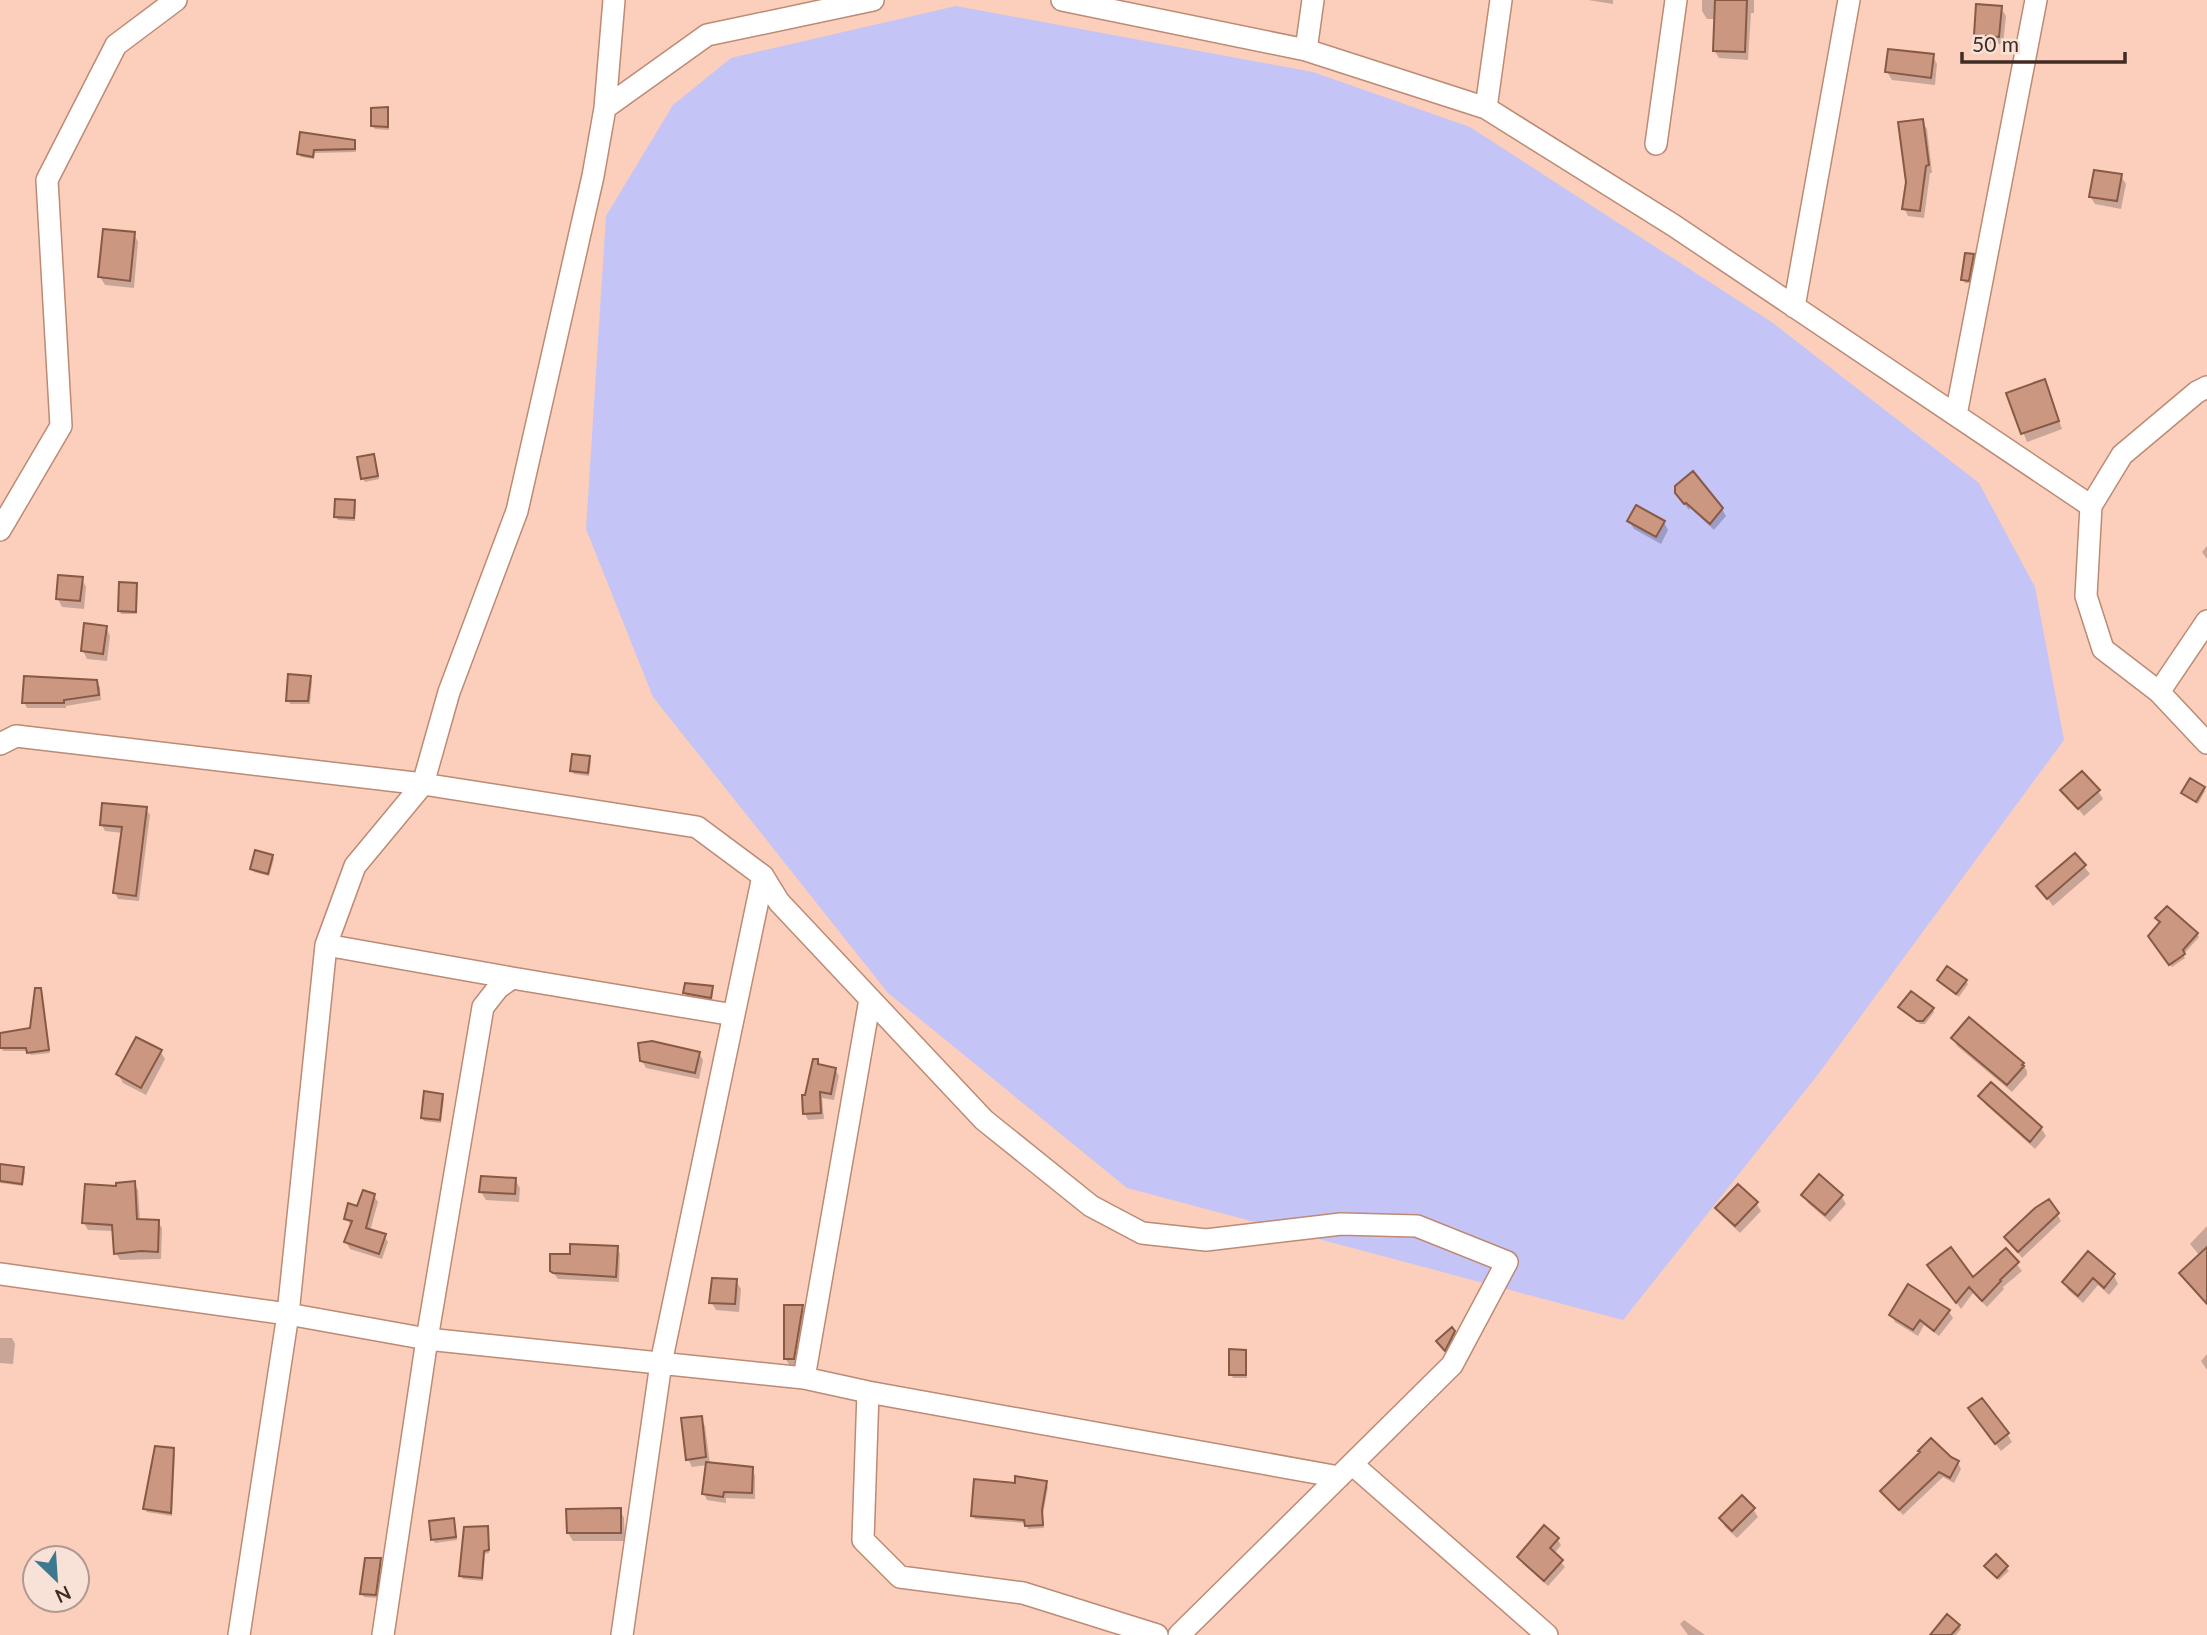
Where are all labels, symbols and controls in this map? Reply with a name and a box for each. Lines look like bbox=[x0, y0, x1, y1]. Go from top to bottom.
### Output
scale bar bbox=[1962, 21, 2125, 65]
text: 50 m bbox=[1972, 31, 2019, 56]
north arrow bbox=[21, 1544, 91, 1614]
text: N bbox=[52, 1581, 75, 1608]

